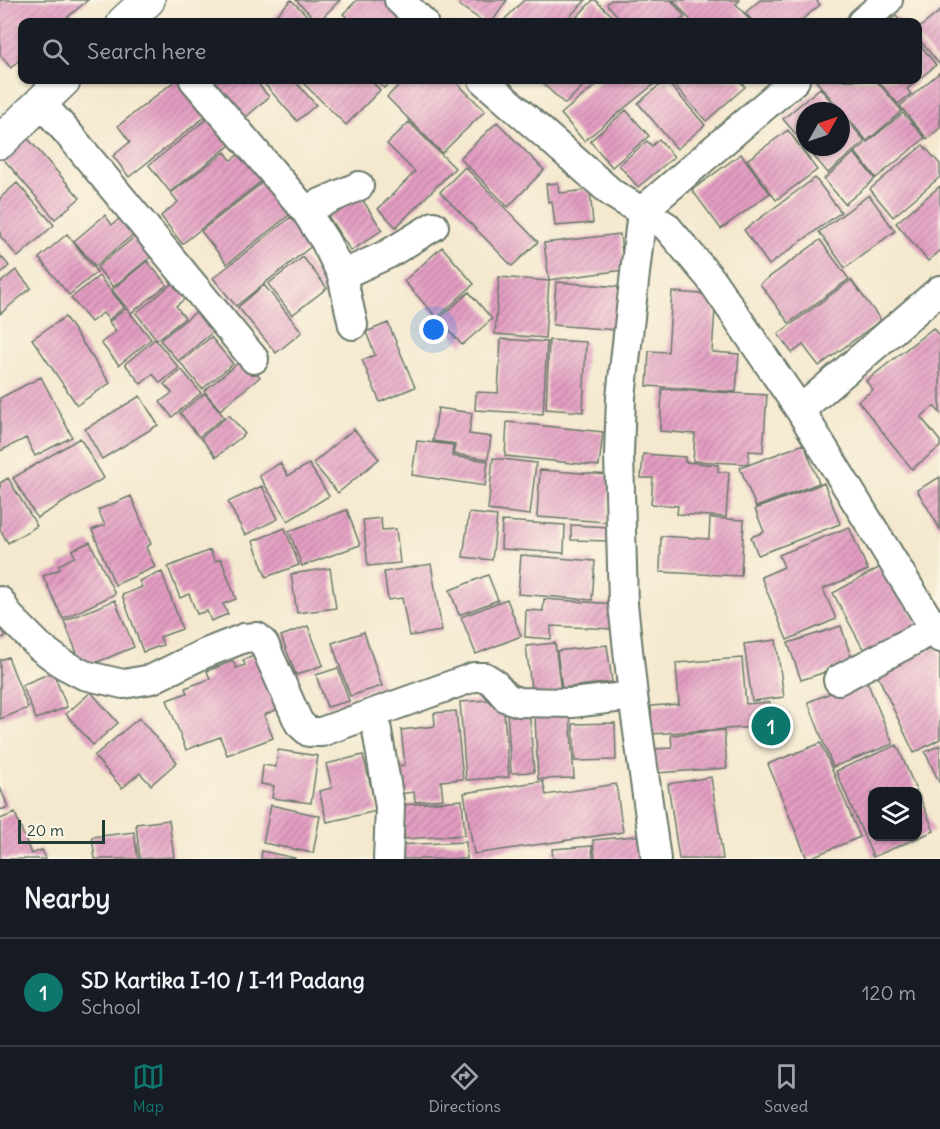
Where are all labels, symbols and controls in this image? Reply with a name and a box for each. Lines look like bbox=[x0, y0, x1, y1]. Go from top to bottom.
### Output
search box bbox=[18, 18, 922, 84]
icon: search bbox=[39, 35, 72, 68]
text: Search here bbox=[87, 37, 206, 65]
north arrow bbox=[796, 102, 850, 156]
your location bbox=[419, 315, 448, 344]
pin: 1 bbox=[752, 704, 790, 748]
map controls bbox=[868, 787, 922, 841]
button: layers bbox=[868, 787, 922, 841]
scale bar bbox=[18, 817, 105, 844]
text: 20 m bbox=[27, 820, 64, 840]
text: Nearby bbox=[24, 882, 110, 915]
text: SD Kartika I-10 / I-11 Padang bbox=[81, 966, 365, 994]
text: 1 bbox=[40, 980, 47, 1005]
text: 120 m bbox=[862, 980, 916, 1005]
text: School bbox=[81, 994, 141, 1019]
tab: Map bbox=[132, 1060, 165, 1116]
tab: Directions bbox=[428, 1060, 501, 1116]
tab: Saved bbox=[764, 1060, 808, 1116]

